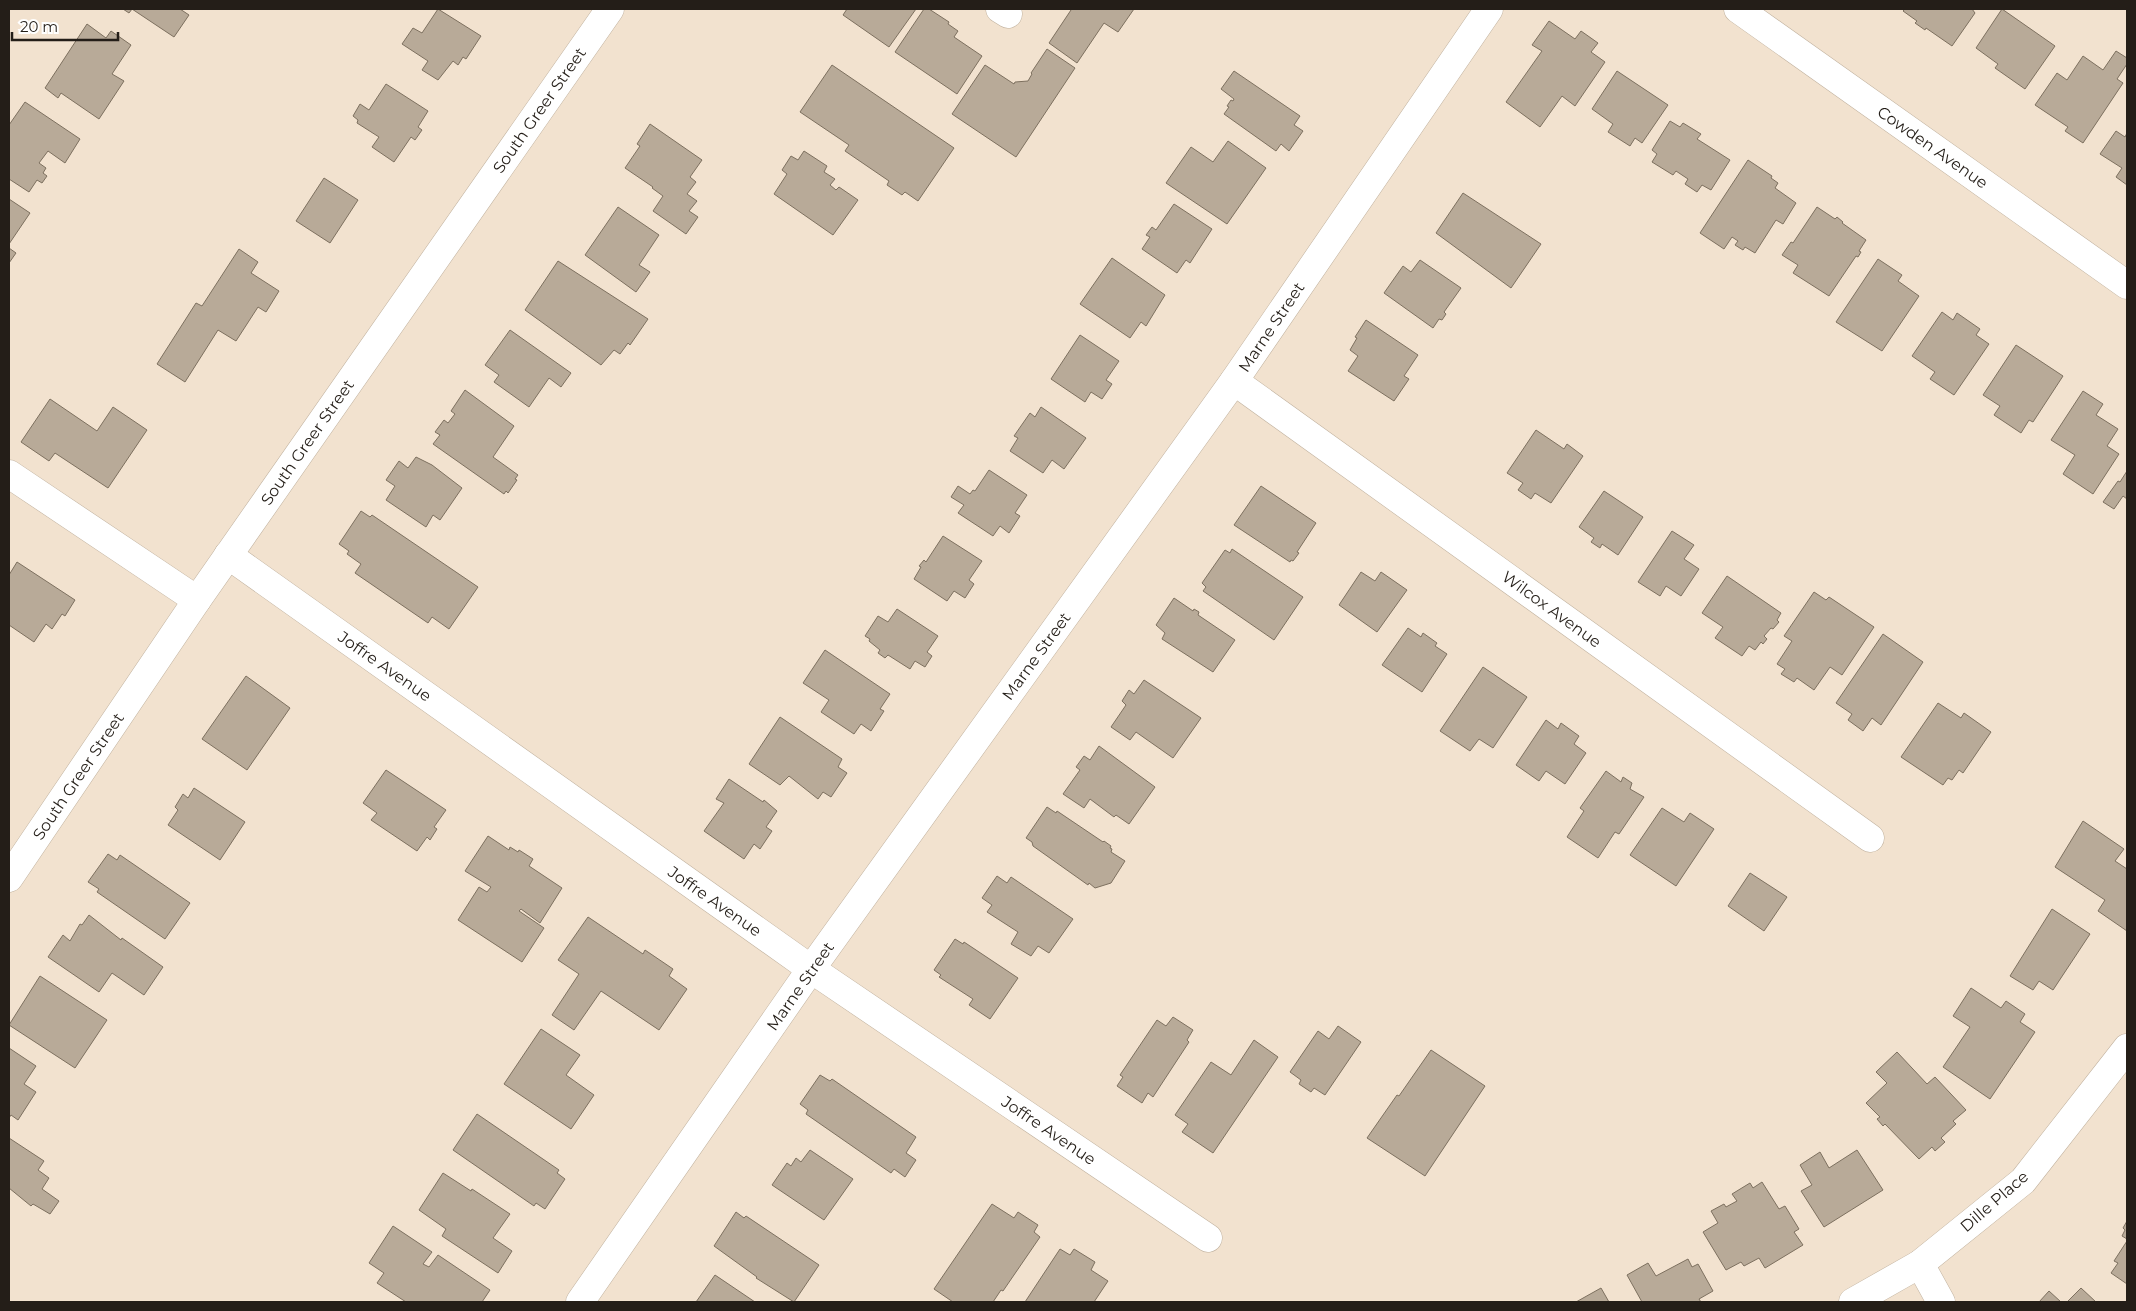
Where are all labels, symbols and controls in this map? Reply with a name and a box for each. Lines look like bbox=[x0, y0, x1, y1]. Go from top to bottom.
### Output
scale bar bbox=[12, 10, 119, 42]
text: 20 m bbox=[20, 17, 58, 36]
street label: South Greer Street bbox=[489, 43, 590, 177]
street label: Cowden Avenue bbox=[1874, 102, 1992, 193]
street label: Marne Street bbox=[1234, 278, 1309, 376]
street label: South Greer Street bbox=[257, 375, 358, 509]
street label: Wilcox Avenue bbox=[1498, 567, 1605, 652]
street label: Marne Street bbox=[998, 608, 1075, 704]
street label: Joffre Avenue bbox=[334, 627, 435, 706]
street label: South Greer Street bbox=[29, 709, 128, 843]
street label: Joffre Avenue bbox=[664, 862, 765, 941]
street label: Marne Street bbox=[763, 938, 838, 1034]
street label: Joffre Avenue bbox=[997, 1091, 1099, 1169]
street label: Dille Place bbox=[1956, 1167, 2032, 1236]

